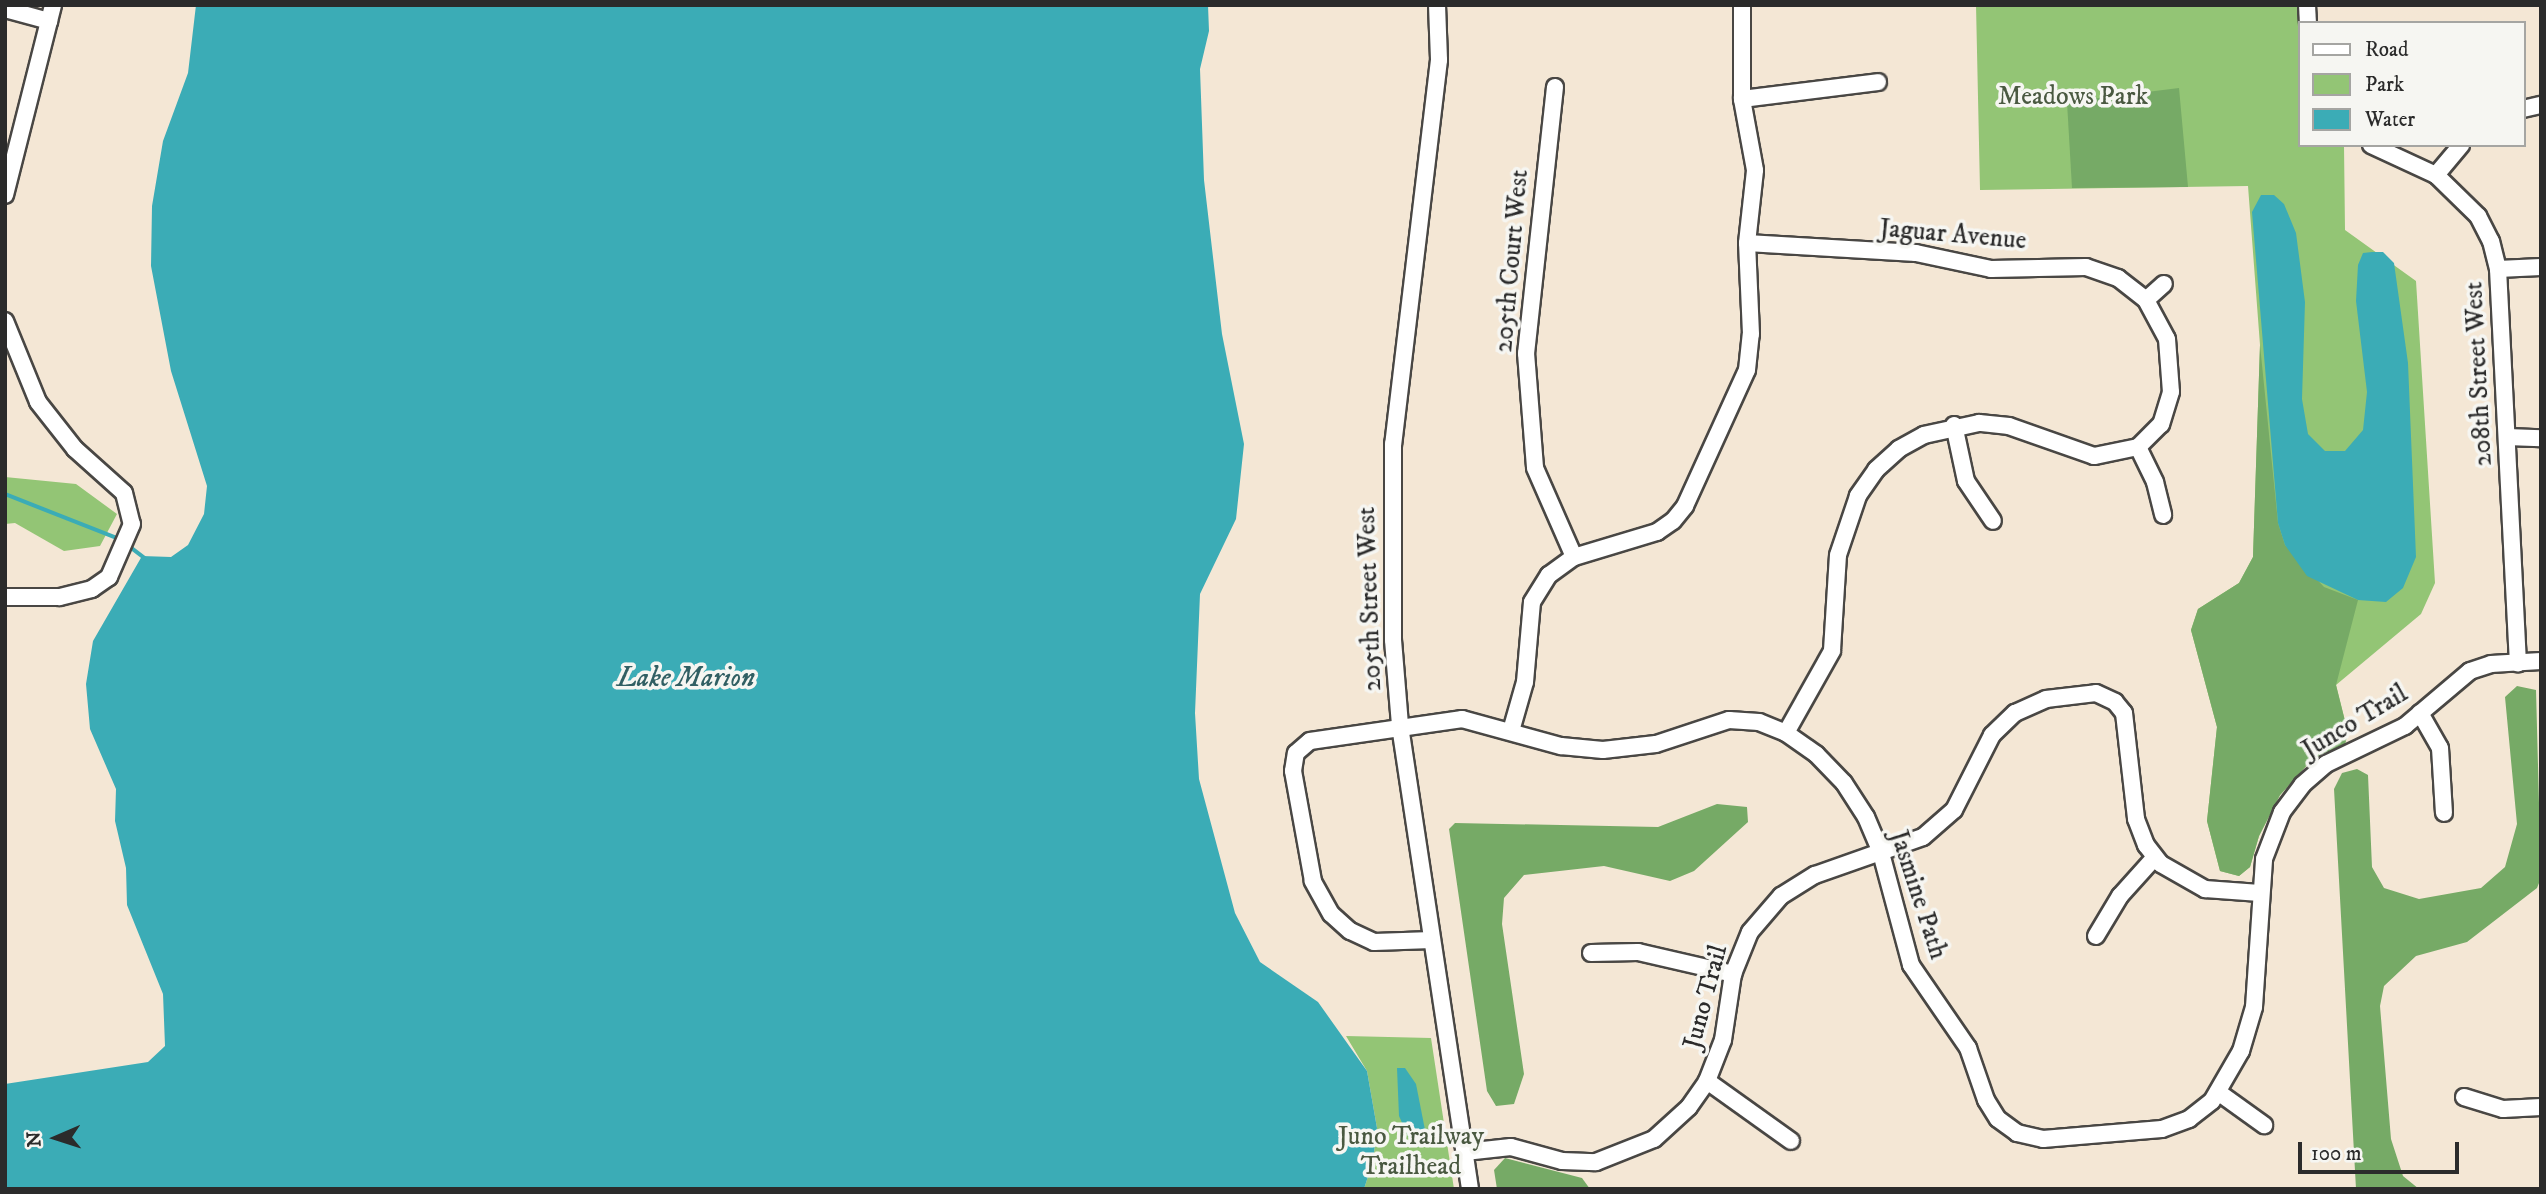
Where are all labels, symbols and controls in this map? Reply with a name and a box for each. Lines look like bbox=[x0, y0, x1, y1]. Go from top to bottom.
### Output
legend bbox=[2298, 21, 2525, 147]
text: Road bbox=[2365, 37, 2409, 63]
text: Park bbox=[2365, 72, 2404, 98]
park label: Meadows Park bbox=[1998, 81, 2148, 113]
text: Water bbox=[2365, 107, 2415, 133]
street label: 205th Court West bbox=[1488, 168, 1536, 354]
street label: Jaguar Avenue bbox=[1878, 213, 2028, 257]
street label: 208th Street West bbox=[2459, 281, 2499, 467]
street label: 205th Street West bbox=[1351, 506, 1389, 692]
water label: Lake Marion bbox=[617, 661, 755, 695]
street label: Junco Trail bbox=[2297, 678, 2413, 766]
street label: Jasmine Path bbox=[1882, 827, 1954, 963]
street label: Juno Trail bbox=[1677, 942, 1735, 1052]
north arrow bbox=[21, 1103, 91, 1173]
park label: Juno Trailway Trailhead bbox=[1338, 1121, 1484, 1182]
scale bar bbox=[2301, 1128, 2462, 1172]
text: N bbox=[23, 1131, 46, 1148]
text: 100 m bbox=[2311, 1141, 2362, 1167]

